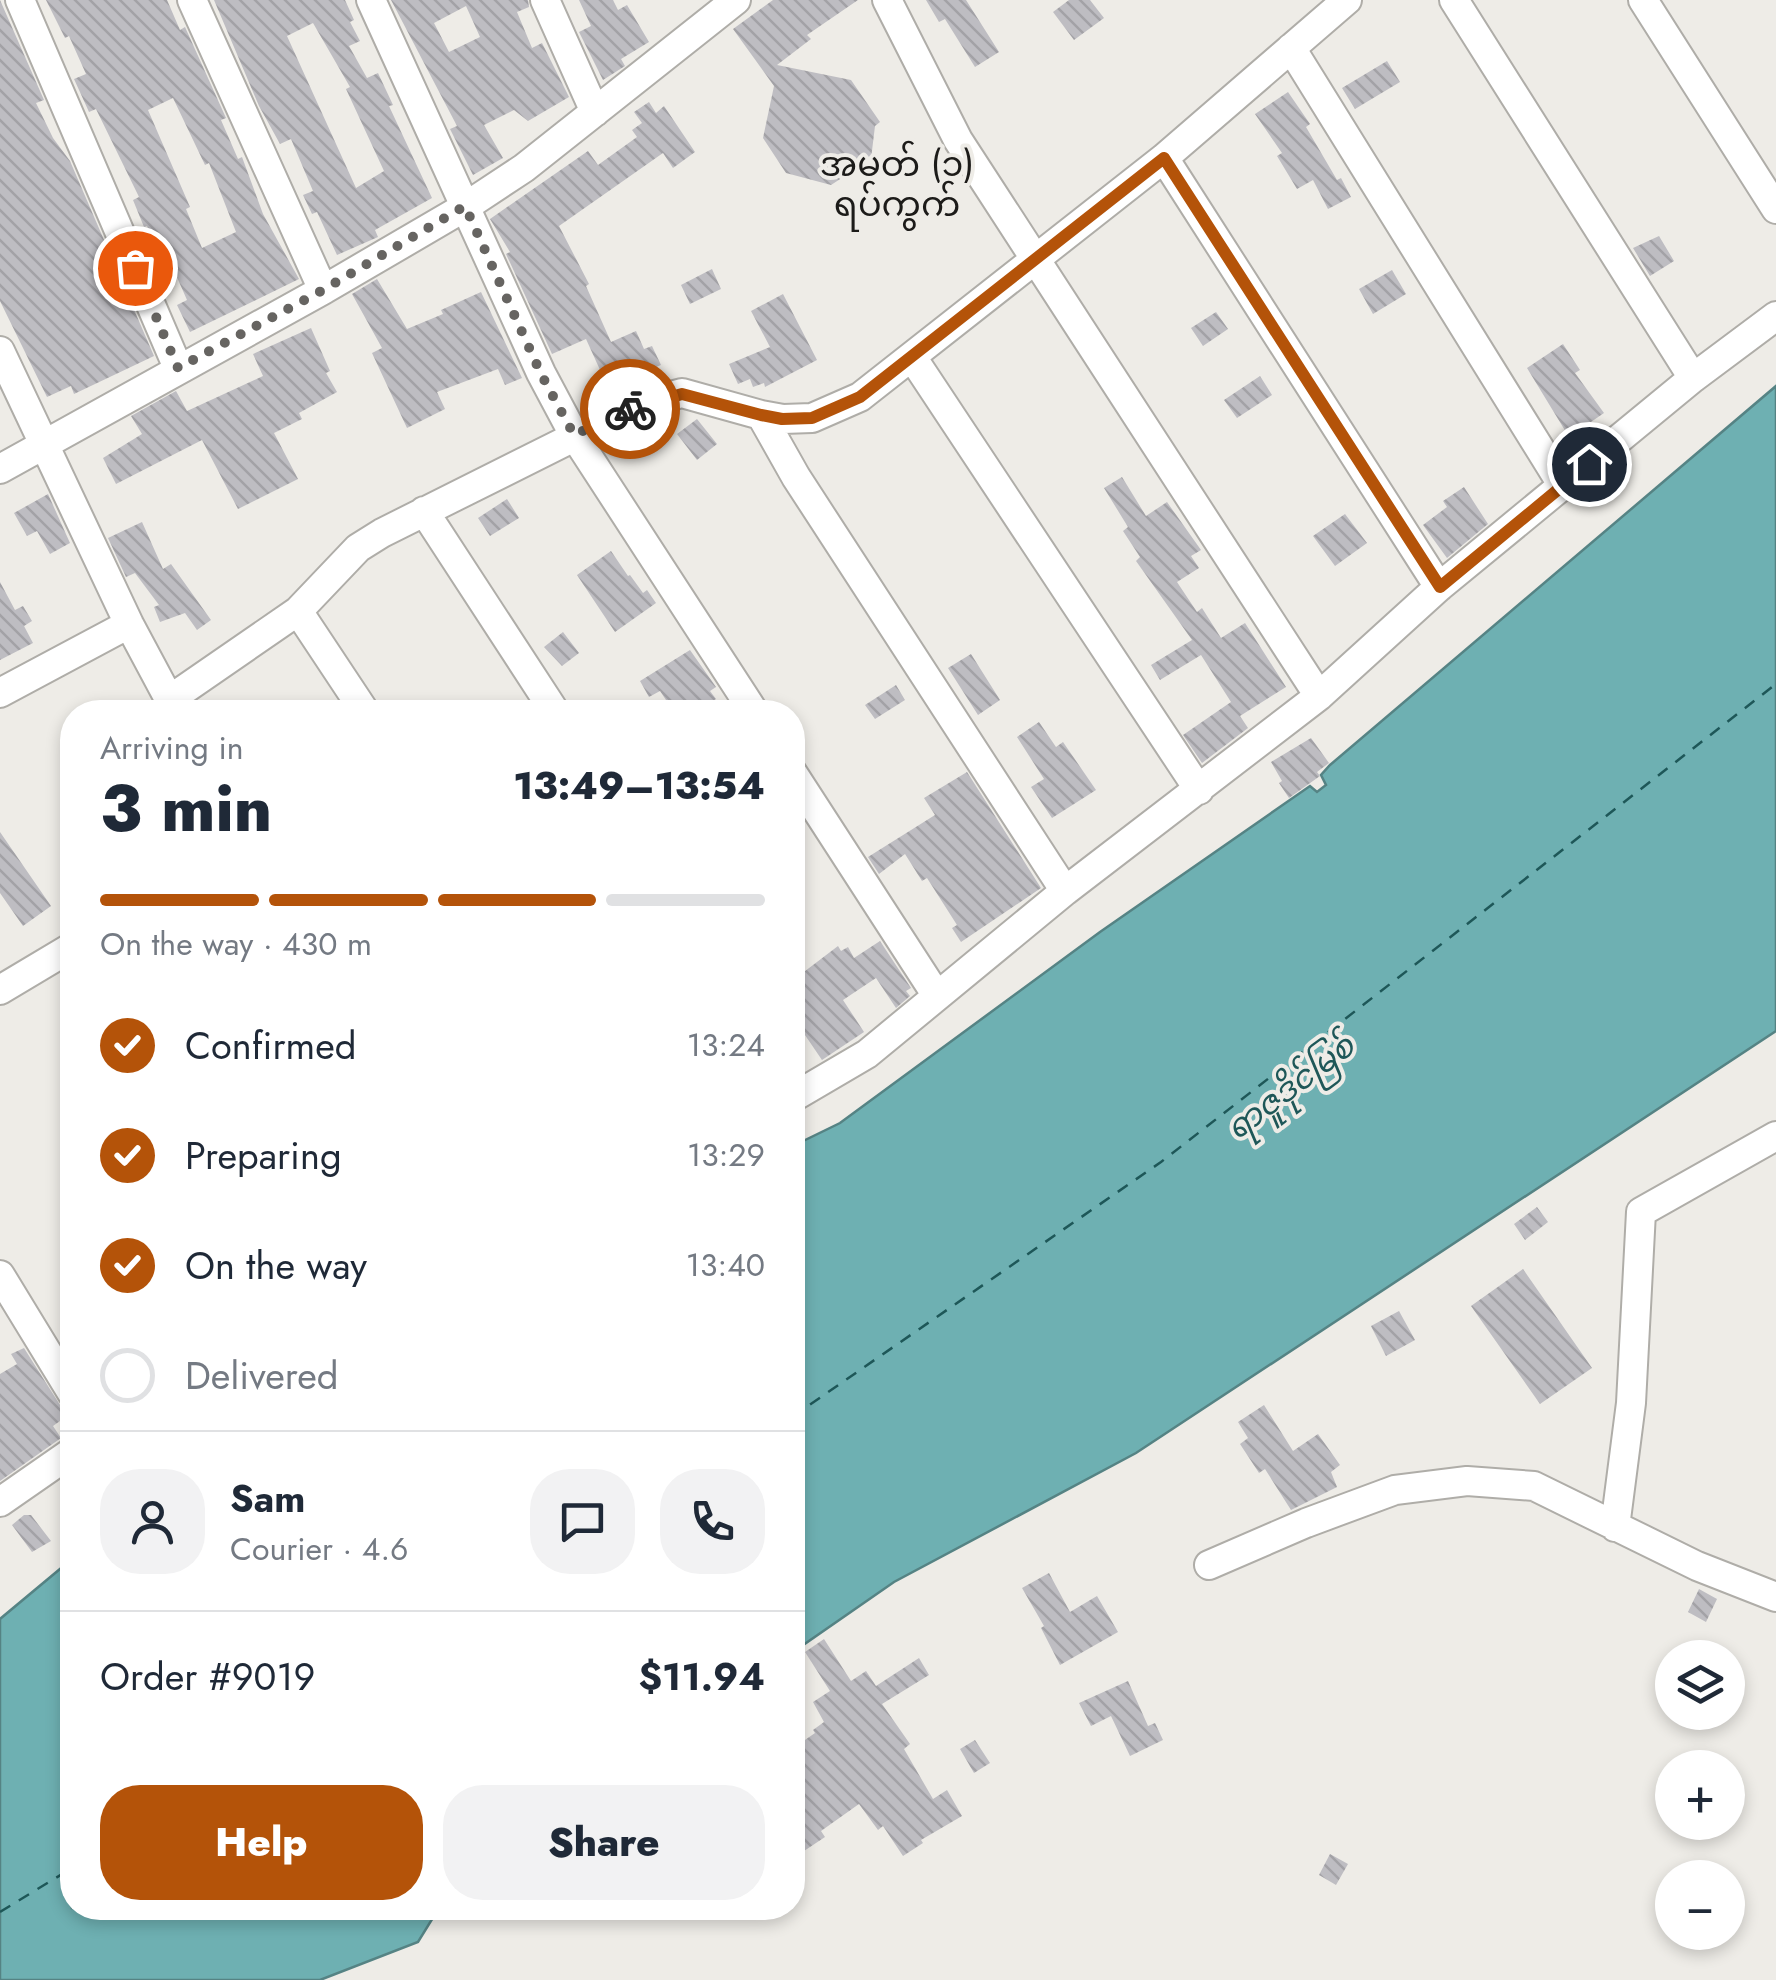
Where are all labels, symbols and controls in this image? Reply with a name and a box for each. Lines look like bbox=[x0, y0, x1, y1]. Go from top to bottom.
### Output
district label: အမှတ် (၁) ရပ်ကွက် bbox=[820, 139, 974, 232]
pin bbox=[93, 226, 178, 311]
icon: bag bbox=[108, 241, 163, 296]
courier bbox=[580, 359, 680, 459]
icon: bike bbox=[603, 382, 658, 437]
pin bbox=[1547, 422, 1632, 507]
icon: home bbox=[1562, 437, 1617, 492]
text: Arriving in bbox=[100, 725, 244, 771]
text: 13:49–13:54 bbox=[513, 758, 765, 813]
text: 3 min bbox=[100, 761, 272, 855]
text: On the way · 430 m bbox=[100, 921, 372, 967]
icon: check bbox=[100, 1018, 155, 1073]
text: Confirmed bbox=[185, 1018, 356, 1073]
text: 13:24 bbox=[687, 1022, 765, 1068]
water label: ရာဇူဒိုင်မြစ် bbox=[1216, 1022, 1367, 1153]
icon: check bbox=[100, 1128, 155, 1183]
text: Preparing bbox=[185, 1128, 342, 1183]
text: 13:29 bbox=[687, 1132, 765, 1178]
icon: check bbox=[100, 1238, 155, 1293]
text: On the way bbox=[185, 1238, 367, 1293]
text: 13:40 bbox=[686, 1242, 765, 1288]
text: Delivered bbox=[185, 1348, 338, 1403]
button: person bbox=[100, 1469, 205, 1574]
button: chat bbox=[530, 1469, 635, 1574]
button: phone bbox=[660, 1469, 765, 1574]
text: Sam bbox=[230, 1471, 305, 1526]
text: Courier · 4.6 bbox=[230, 1526, 408, 1572]
map controls bbox=[1655, 1640, 1745, 1950]
button: layers bbox=[1655, 1640, 1745, 1730]
text: Order #9019 bbox=[100, 1649, 315, 1704]
text: $11.94 bbox=[638, 1649, 765, 1704]
button: + bbox=[1655, 1750, 1745, 1840]
button: Help bbox=[100, 1785, 423, 1900]
button: Share bbox=[443, 1785, 765, 1900]
button: − bbox=[1655, 1860, 1745, 1950]

